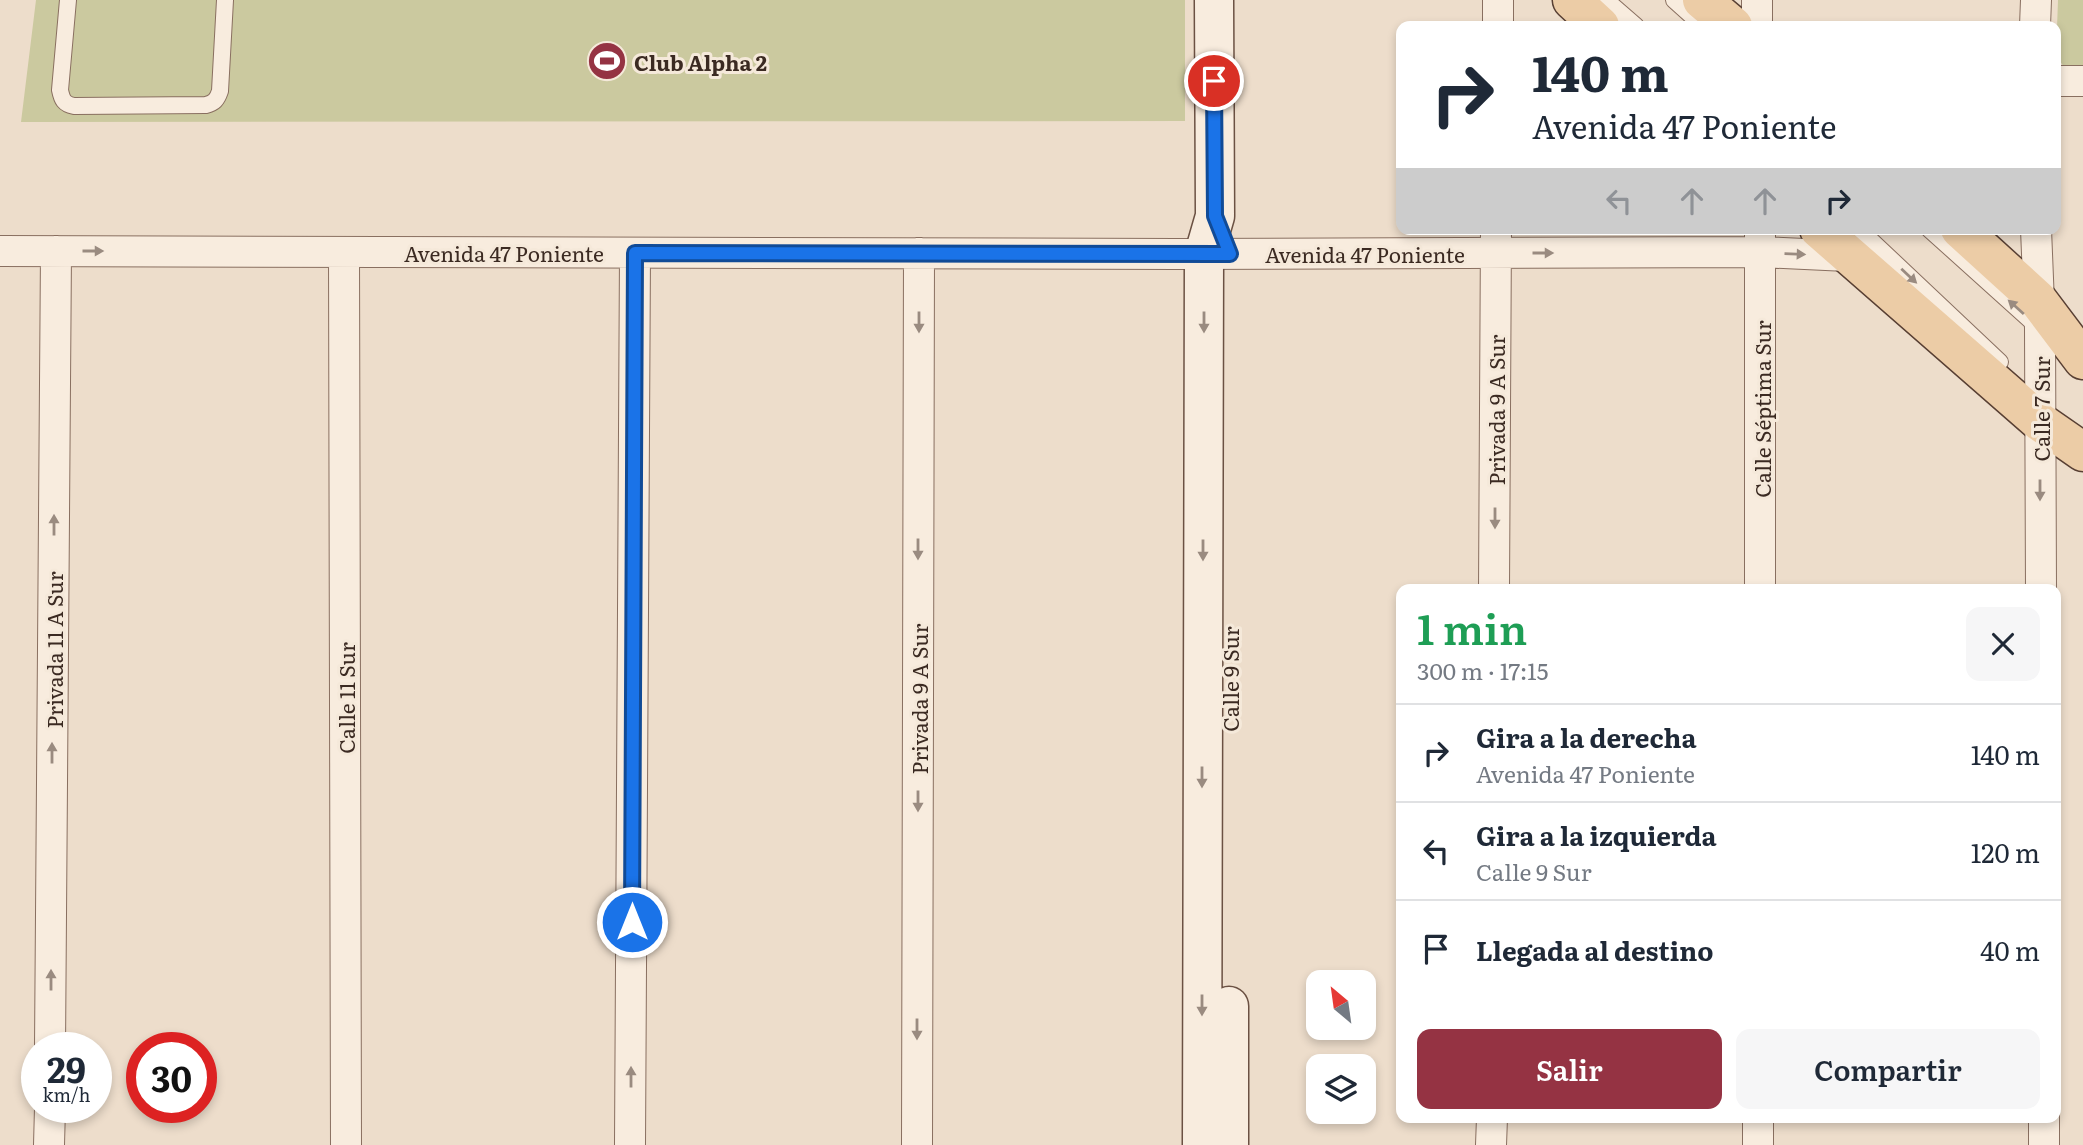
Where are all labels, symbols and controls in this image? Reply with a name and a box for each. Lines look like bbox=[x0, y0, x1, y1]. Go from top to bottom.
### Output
text: 140 m bbox=[1532, 34, 1669, 107]
sports icon: Club Alpha 2 bbox=[586, 40, 628, 82]
place label: Club Alpha 2 bbox=[634, 46, 767, 77]
icon: right bbox=[1417, 49, 1508, 140]
pin bbox=[1184, 51, 1244, 111]
icon: arrive bbox=[1195, 62, 1233, 100]
text: Avenida 47 Poniente bbox=[1532, 101, 1837, 149]
icon: left bbox=[1600, 182, 1638, 220]
icon: ahead bbox=[1673, 182, 1711, 220]
icon: ahead bbox=[1746, 182, 1784, 220]
icon: right bbox=[1819, 182, 1857, 220]
street label: Avenida 47 Poniente bbox=[404, 237, 604, 268]
street label: Avenida 47 Poniente bbox=[1265, 238, 1465, 269]
one-way arrow bbox=[82, 245, 104, 257]
one-way arrow bbox=[1533, 247, 1555, 259]
one-way arrow bbox=[1784, 248, 1806, 259]
one-way arrow bbox=[1900, 268, 1917, 284]
one-way arrow bbox=[2007, 299, 2025, 315]
one-way arrow bbox=[913, 311, 925, 333]
one-way arrow bbox=[1198, 311, 1209, 333]
street label: Calle Séptima Sur bbox=[1746, 320, 1777, 498]
street label: Privada 9 A Sur bbox=[1480, 334, 1511, 486]
street label: Calle 7 Sur bbox=[2025, 356, 2056, 462]
one-way arrow bbox=[2034, 479, 2046, 501]
one-way arrow bbox=[1489, 507, 1501, 529]
one-way arrow bbox=[48, 514, 60, 536]
one-way arrow bbox=[912, 538, 924, 560]
one-way arrow bbox=[1197, 539, 1209, 561]
street label: Privada 11 A Sur bbox=[38, 571, 69, 729]
text: 1 min bbox=[1417, 596, 1527, 658]
button: close bbox=[1966, 607, 2040, 681]
street label: Privada 9 A Sur bbox=[903, 623, 934, 775]
street label: Calle 9 Sur bbox=[1214, 626, 1245, 732]
street label: Calle 11 Sur bbox=[330, 642, 361, 754]
text: 300 m · 17:15 bbox=[1417, 653, 1548, 687]
text: Gira a la derecha bbox=[1476, 717, 1696, 756]
icon: right bbox=[1417, 734, 1455, 772]
text: 140 m bbox=[1971, 734, 2040, 773]
one-way arrow bbox=[46, 741, 58, 763]
text: Avenida 47 Poniente bbox=[1476, 756, 1695, 790]
one-way arrow bbox=[1197, 766, 1208, 788]
one-way arrow bbox=[912, 790, 924, 812]
text: Gira a la izquierda bbox=[1476, 815, 1717, 854]
icon: left bbox=[1417, 832, 1455, 870]
text: 120 m bbox=[1971, 832, 2040, 871]
text: Calle 9 Sur bbox=[1476, 854, 1592, 888]
position arrow bbox=[595, 885, 669, 959]
icon: arrive bbox=[1417, 930, 1455, 968]
text: Llegada al destino bbox=[1476, 930, 1713, 969]
text: 40 m bbox=[1980, 930, 2040, 969]
one-way arrow bbox=[45, 969, 56, 991]
north arrow bbox=[1306, 970, 1376, 1040]
map controls bbox=[1306, 970, 1376, 1124]
one-way arrow bbox=[1196, 994, 1208, 1016]
one-way arrow bbox=[911, 1018, 923, 1040]
button: Salir bbox=[1417, 1029, 1722, 1109]
button: Compartir bbox=[1736, 1029, 2040, 1109]
speed limit sign: 30 bbox=[126, 1032, 217, 1123]
text: 29 bbox=[47, 1042, 86, 1094]
button: layers bbox=[1306, 1054, 1376, 1124]
one-way arrow bbox=[625, 1066, 637, 1088]
text: km/h bbox=[43, 1081, 90, 1108]

